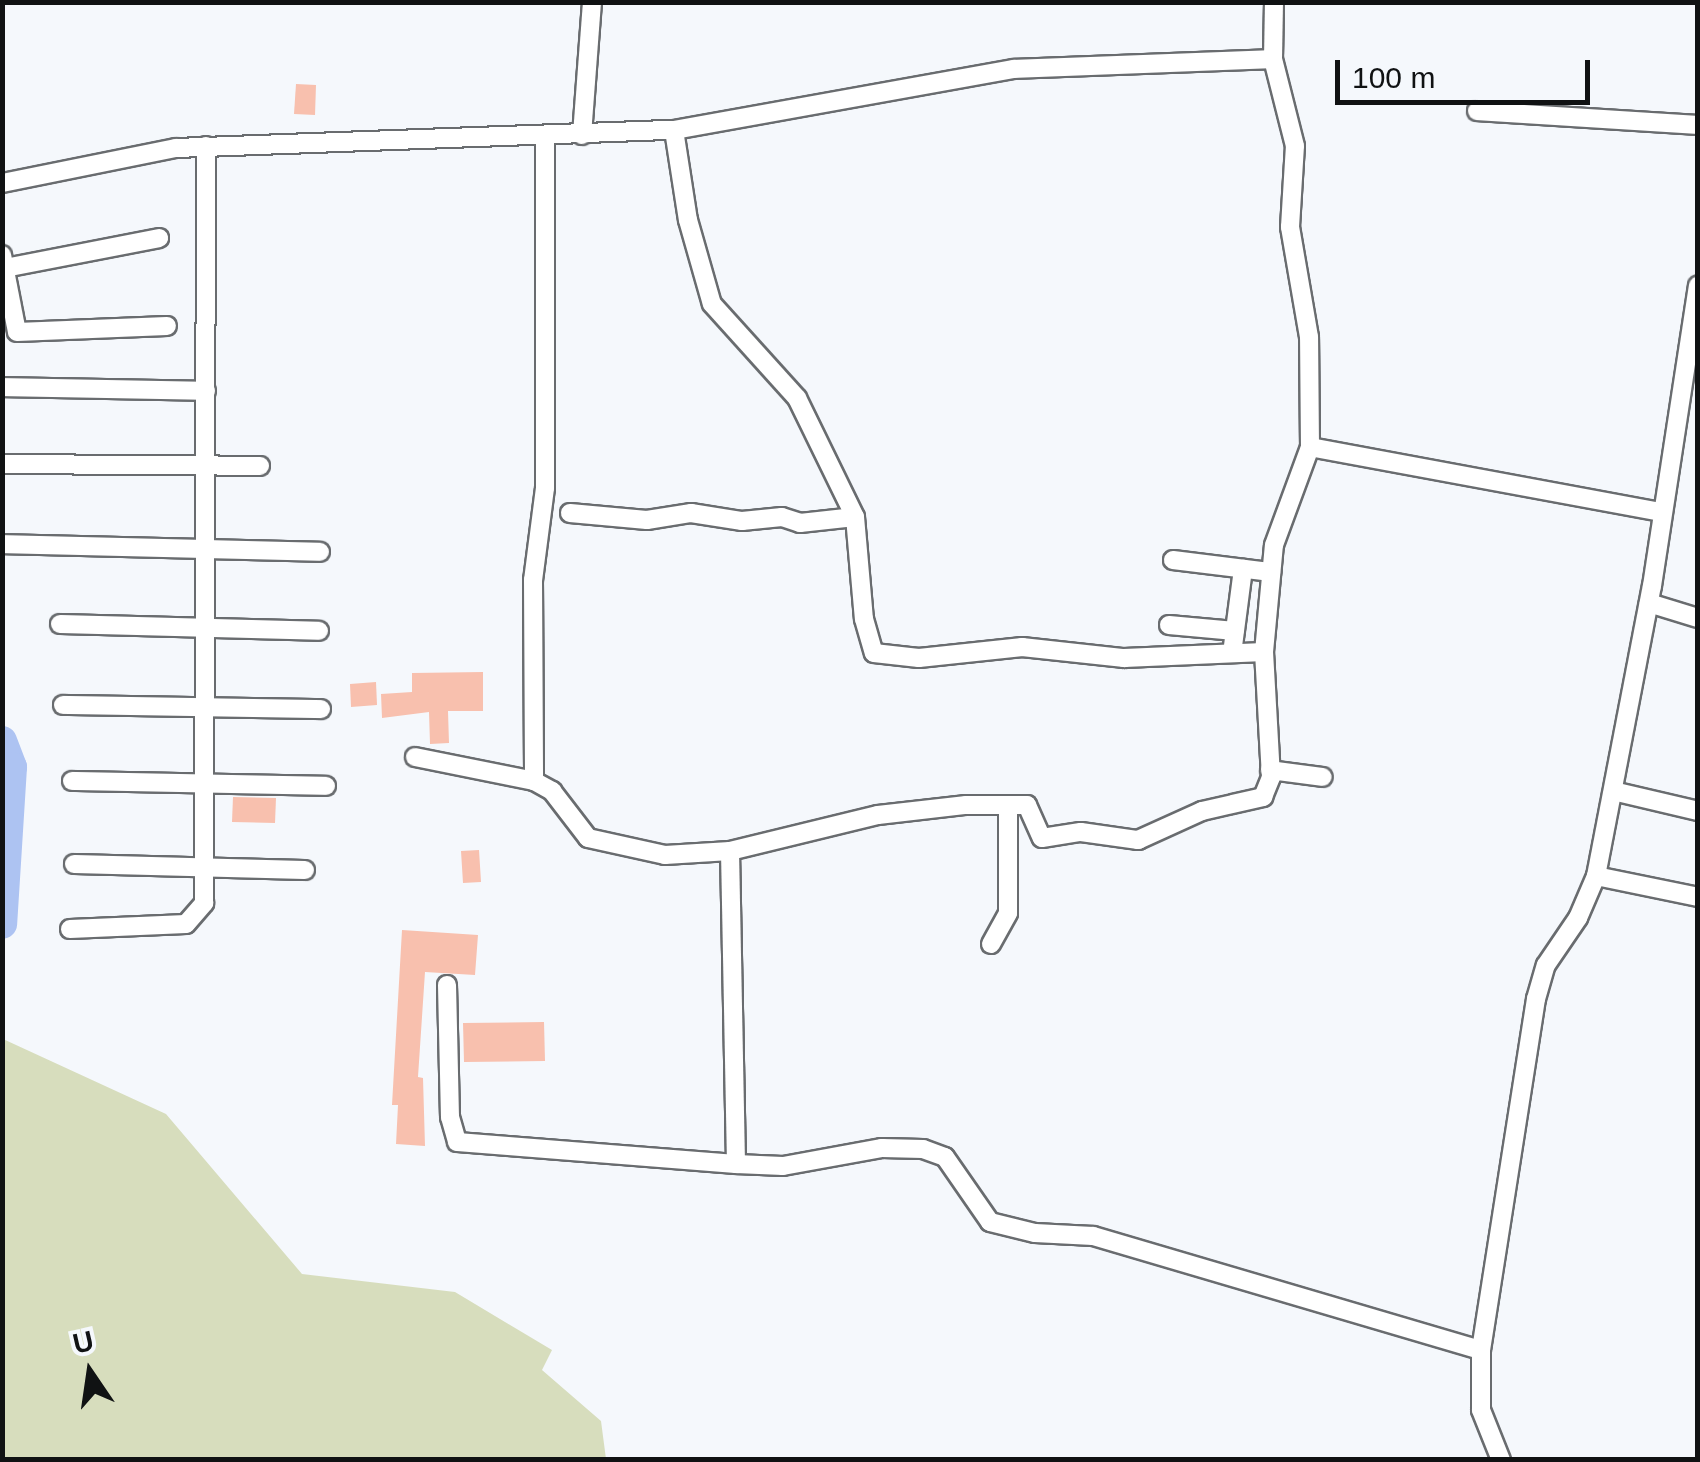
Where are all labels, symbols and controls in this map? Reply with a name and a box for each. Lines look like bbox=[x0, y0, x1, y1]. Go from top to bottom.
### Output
scale bar bbox=[1340, 40, 1595, 102]
text: 100 m bbox=[1352, 61, 1435, 94]
north arrow bbox=[40, 1322, 140, 1422]
text: U bbox=[70, 1325, 96, 1360]

